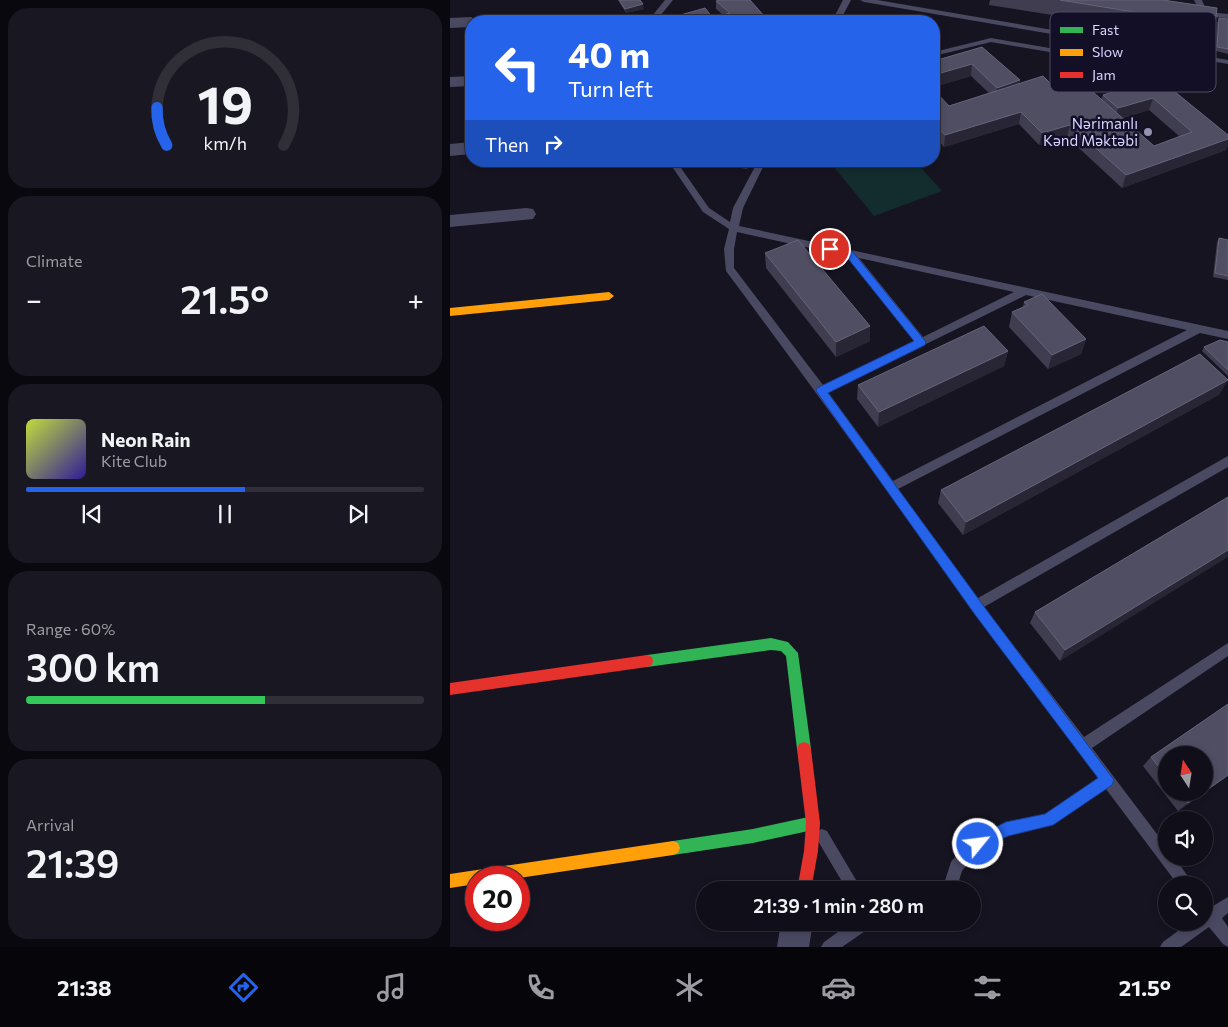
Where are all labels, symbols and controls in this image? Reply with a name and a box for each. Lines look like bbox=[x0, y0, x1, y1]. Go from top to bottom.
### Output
legend bbox=[1050, 12, 1216, 92]
text: Fast bbox=[1092, 21, 1119, 38]
text: 40 m bbox=[568, 32, 650, 75]
icon: left bbox=[485, 35, 550, 100]
text: Slow bbox=[1092, 43, 1123, 60]
text: Jam bbox=[1092, 66, 1116, 83]
text: 19 bbox=[197, 71, 253, 135]
text: Turn left bbox=[568, 75, 653, 102]
place label: Nərimanlı Kənd Məktəbi bbox=[1043, 114, 1138, 149]
marker: Nərimanlı Kənd Məktəbi bbox=[1142, 126, 1154, 138]
icon: right bbox=[539, 130, 567, 158]
text: km/h bbox=[203, 132, 247, 154]
text: Then bbox=[485, 133, 529, 156]
pin bbox=[809, 228, 851, 270]
icon: arrive bbox=[816, 235, 844, 263]
text: Climate bbox=[26, 251, 82, 270]
text: 21.5° bbox=[180, 275, 269, 322]
text: − bbox=[26, 282, 42, 316]
text: + bbox=[408, 282, 424, 316]
text: Neon Rain bbox=[101, 428, 191, 451]
text: Kite Club bbox=[101, 451, 167, 470]
icon: previous bbox=[78, 500, 106, 528]
icon: pause bbox=[211, 500, 239, 528]
icon: next bbox=[344, 500, 372, 528]
text: Range · 60% bbox=[26, 619, 115, 638]
text: 300 km bbox=[26, 643, 160, 690]
north arrow bbox=[1158, 746, 1212, 801]
map controls bbox=[1158, 746, 1213, 931]
button: sound bbox=[1158, 811, 1213, 866]
text: Arrival bbox=[26, 815, 74, 834]
position arrow bbox=[951, 817, 1003, 869]
text: 21:39 bbox=[26, 839, 119, 886]
speed limit sign: 20 bbox=[465, 866, 530, 931]
button: search bbox=[1158, 876, 1213, 931]
text: 21:39 · 1 min · 280 m bbox=[753, 894, 924, 917]
icon: directions bbox=[226, 970, 261, 1005]
icon: music bbox=[374, 970, 409, 1005]
icon: phone bbox=[523, 970, 558, 1005]
icon: climate bbox=[672, 970, 707, 1005]
icon: car bbox=[821, 970, 856, 1005]
icon: filters bbox=[970, 970, 1005, 1005]
text: 21:38 bbox=[57, 974, 112, 1001]
text: 21.5° bbox=[1119, 974, 1171, 1001]

